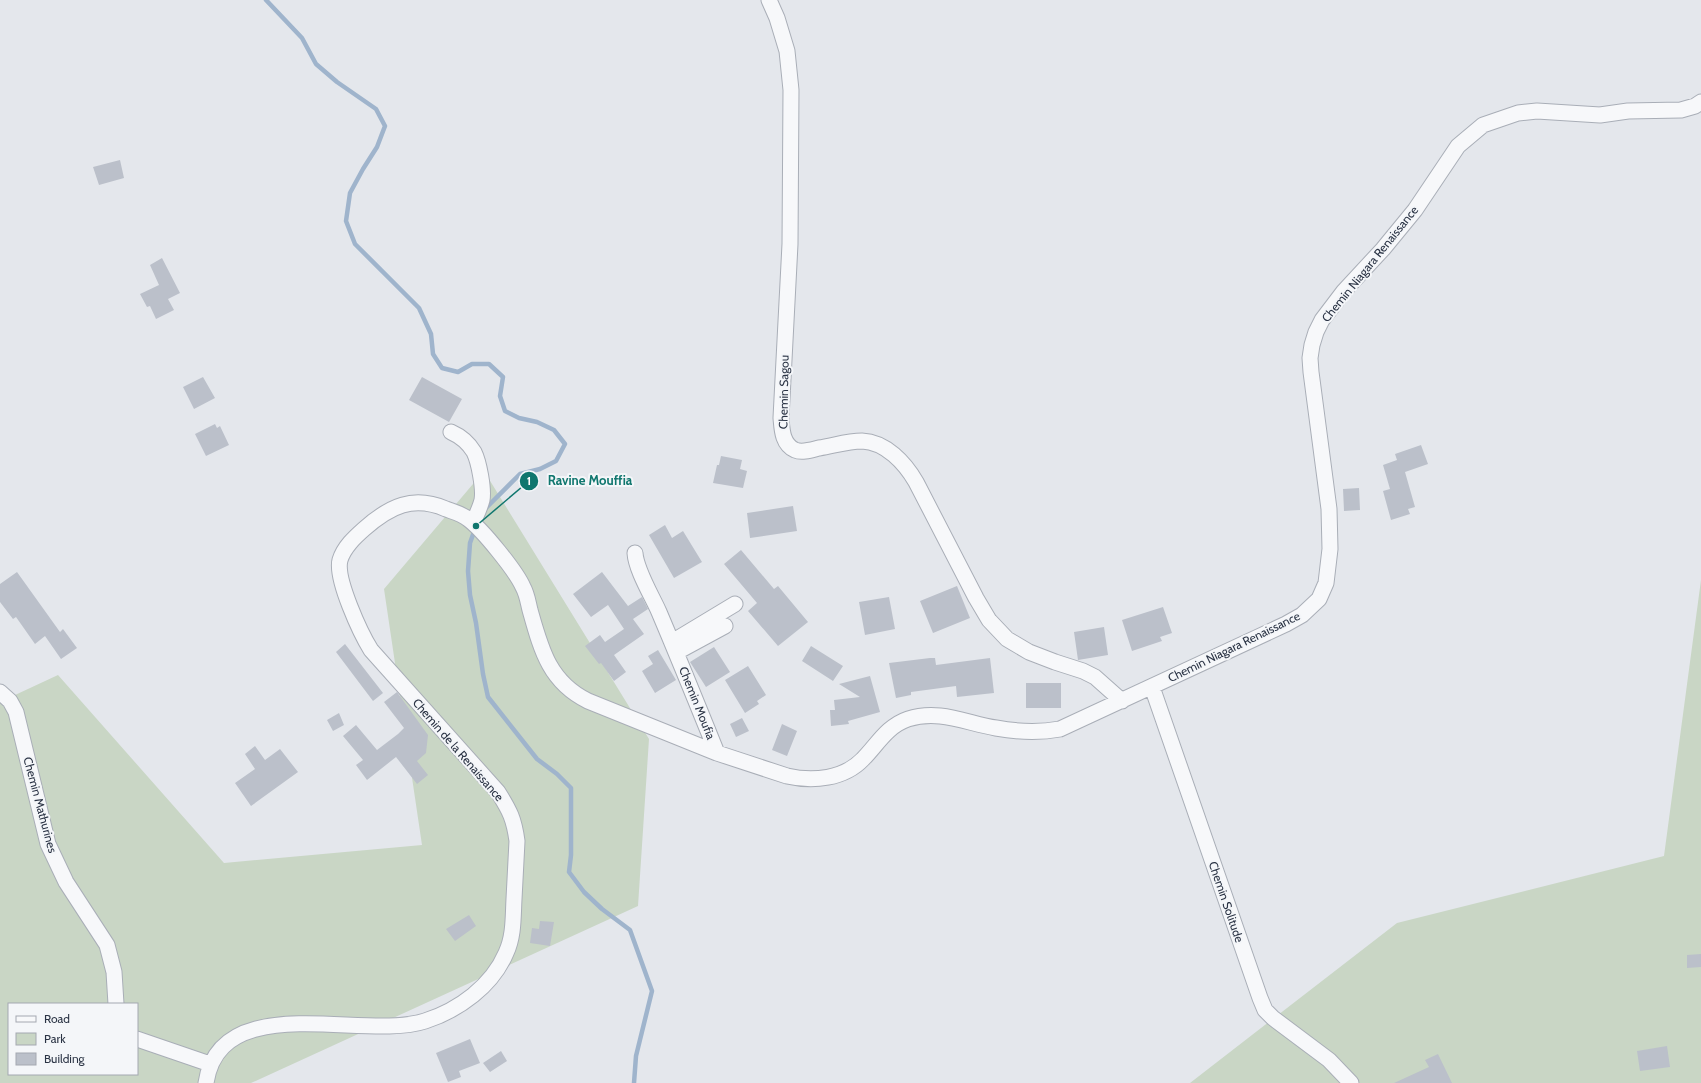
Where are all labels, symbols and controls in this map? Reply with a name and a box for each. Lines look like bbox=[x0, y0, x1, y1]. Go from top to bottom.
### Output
street label: Chemin Niagara Renaissance bbox=[1318, 203, 1421, 325]
street label: Chemin Sagou bbox=[775, 355, 792, 429]
callout: Ravine Mouffia bbox=[519, 468, 640, 493]
text: Ravine Mouffia bbox=[548, 472, 633, 488]
text: 1 bbox=[527, 473, 531, 488]
street label: Chemin Niagara Renaissance bbox=[1165, 608, 1302, 685]
street label: Chemin Moufia bbox=[676, 664, 719, 742]
street label: Chemin de la Renaissance bbox=[410, 695, 507, 804]
street label: Chemin Mathurines bbox=[20, 755, 61, 855]
street label: Chemin Solitude bbox=[1206, 859, 1247, 944]
legend bbox=[8, 1003, 138, 1075]
text: Road bbox=[44, 1011, 70, 1026]
text: Park bbox=[44, 1031, 66, 1046]
text: Building bbox=[44, 1051, 86, 1066]

